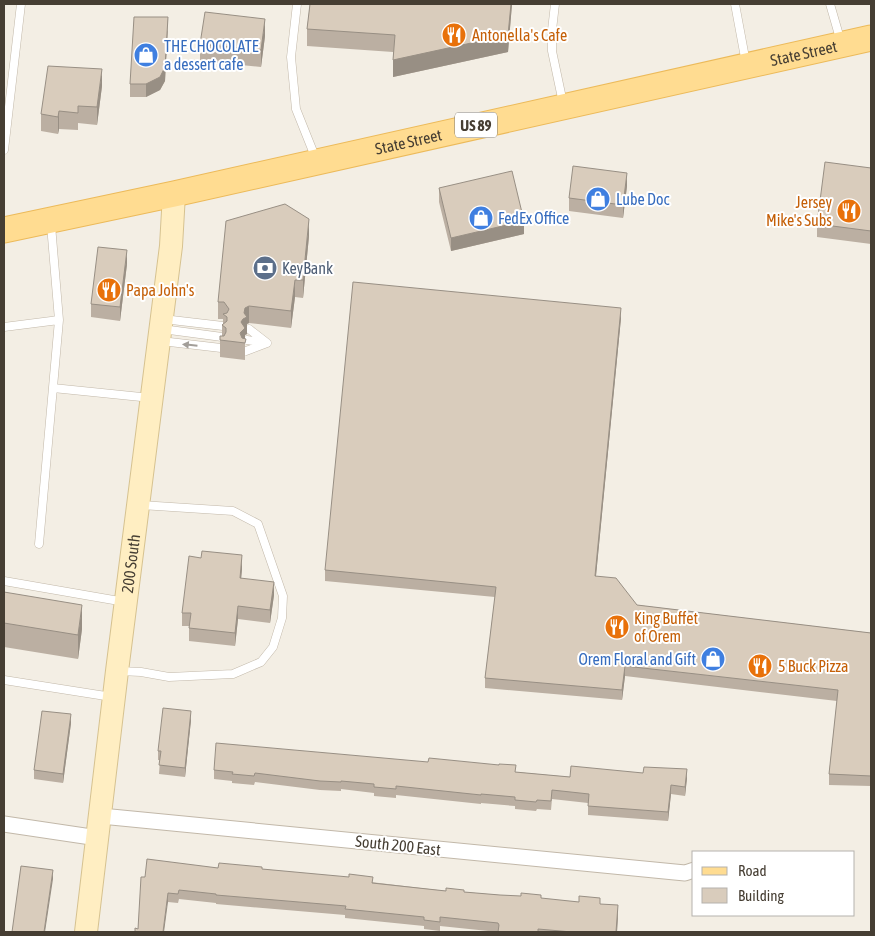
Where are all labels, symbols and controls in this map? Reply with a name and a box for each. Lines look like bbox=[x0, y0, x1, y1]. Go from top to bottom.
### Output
restaurant icon: Antonella's Cafe bbox=[441, 22, 467, 48]
place label: Antonella's Cafe bbox=[472, 26, 567, 44]
place label: THE CHOCOLATE a dessert cafe bbox=[164, 37, 259, 73]
street label: State Street bbox=[769, 37, 839, 69]
shop icon: THE CHOCOLATE a dessert cafe bbox=[133, 42, 159, 68]
road number: US 89 bbox=[455, 112, 497, 138]
street label: State Street bbox=[373, 125, 444, 158]
shop icon: Lube Doc bbox=[585, 186, 611, 212]
place label: Lube Doc bbox=[616, 190, 669, 208]
place label: Jersey Mike's Subs bbox=[766, 193, 832, 229]
restaurant icon: Jersey Mike's Subs bbox=[836, 198, 862, 224]
shop icon: FedEx Office bbox=[468, 205, 494, 231]
place label: FedEx Office bbox=[498, 209, 569, 227]
bank icon: KeyBank bbox=[252, 255, 278, 281]
place label: KeyBank bbox=[282, 259, 333, 278]
restaurant icon: Papa John's bbox=[96, 277, 122, 303]
place label: Papa John's bbox=[126, 281, 195, 300]
one-way arrow bbox=[182, 341, 198, 349]
street label: 200 South bbox=[118, 533, 143, 594]
place label: King Buffet of Orem bbox=[634, 609, 699, 645]
restaurant icon: King Buffet of Orem bbox=[604, 614, 630, 640]
shop icon: Orem Floral and Gift bbox=[700, 646, 726, 672]
place label: Orem Floral and Gift bbox=[578, 650, 696, 668]
restaurant icon: 5 Buck Pizza bbox=[747, 653, 773, 679]
place label: 5 Buck Pizza bbox=[778, 657, 848, 675]
street label: South 200 East bbox=[354, 832, 442, 858]
legend bbox=[692, 851, 855, 916]
text: Road bbox=[738, 862, 767, 879]
text: Building bbox=[738, 887, 784, 904]

